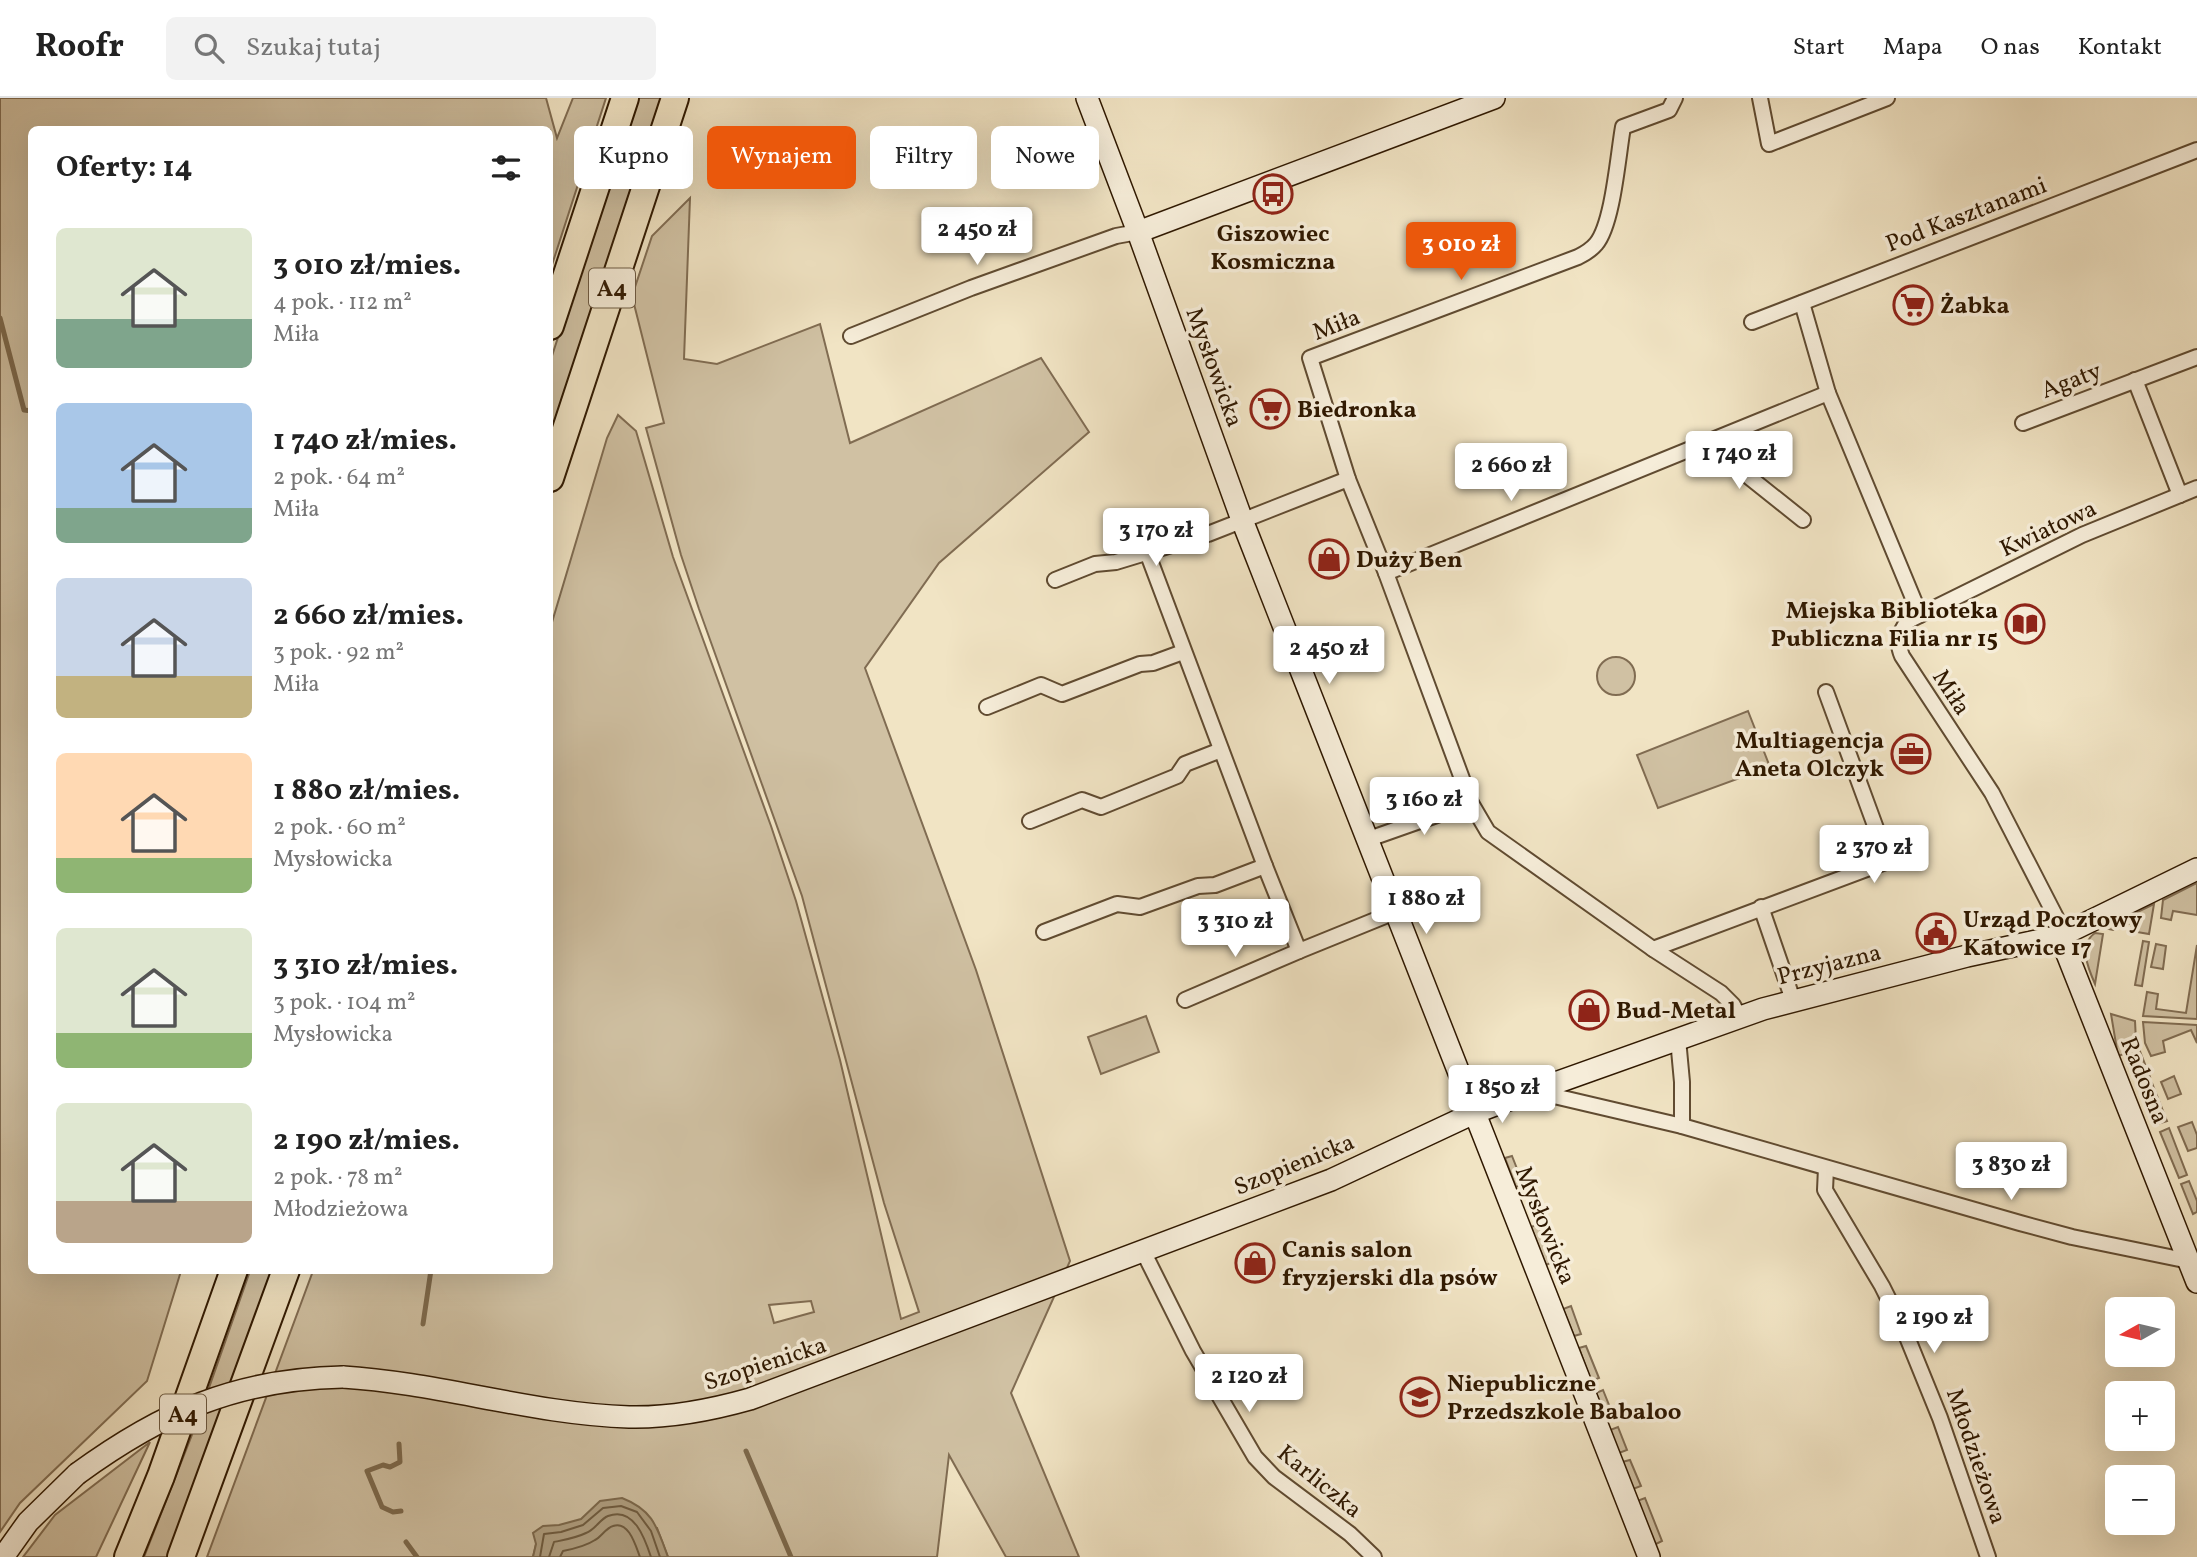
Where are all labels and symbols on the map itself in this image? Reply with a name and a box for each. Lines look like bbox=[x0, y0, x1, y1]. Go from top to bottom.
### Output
street label: Pod Kasztanami bbox=[1881, 169, 2052, 262]
bus stop icon: Giszowiec Kosmiczna bbox=[1252, 173, 1294, 215]
pin: 2 450 zł bbox=[905, 208, 1049, 267]
place label: Giszowiec Kosmiczna bbox=[1211, 218, 1335, 280]
pin: 3 010 zł bbox=[1389, 222, 1533, 282]
road number: A4 bbox=[589, 268, 635, 308]
supermarket icon: Żabka bbox=[1892, 284, 1934, 326]
place label: Żabka bbox=[1940, 290, 2010, 324]
street label: Miła bbox=[1308, 301, 1366, 350]
street label: Mysłowicka bbox=[1176, 303, 1250, 432]
street label: Agaty bbox=[2037, 355, 2107, 409]
supermarket icon: Biedronka bbox=[1249, 388, 1291, 430]
place label: Biedronka bbox=[1297, 394, 1417, 428]
pin: 1 740 zł bbox=[1667, 432, 1811, 491]
pin: 2 660 zł bbox=[1439, 444, 1583, 503]
street label: Kwiatowa bbox=[1995, 493, 2103, 567]
pin: 3 170 zł bbox=[1084, 508, 1228, 568]
shop icon: Duży Ben bbox=[1308, 538, 1350, 580]
place label: Duży Ben bbox=[1356, 544, 1463, 578]
place label: Miejska Biblioteka Publiczna Filia nr 15 bbox=[1771, 595, 1998, 657]
library icon: Miejska Biblioteka Publiczna Filia nr 15 bbox=[2004, 603, 2046, 645]
pin: 2 450 zł bbox=[1257, 626, 1401, 686]
street label: Miła bbox=[1923, 663, 1978, 723]
place label: Multiagencja Aneta Olczyk bbox=[1735, 725, 1884, 787]
office icon: Multiagencja Aneta Olczyk bbox=[1890, 733, 1932, 775]
pin: 3 160 zł bbox=[1352, 778, 1496, 837]
pin: 2 370 zł bbox=[1802, 826, 1946, 885]
pin: 1 880 zł bbox=[1354, 876, 1498, 936]
pin: 3 310 zł bbox=[1163, 900, 1307, 959]
place label: Urząd Pocztowy Katowice 17 bbox=[1963, 904, 2143, 966]
public building icon: Urząd Pocztowy Katowice 17 bbox=[1915, 912, 1957, 954]
street label: Przyjazna bbox=[1774, 937, 1885, 995]
shop icon: Bud-Metal bbox=[1568, 989, 1610, 1031]
place label: Bud-Metal bbox=[1616, 995, 1736, 1029]
street label: Radosna bbox=[2110, 1032, 2176, 1129]
pin: 1 850 zł bbox=[1430, 1066, 1574, 1125]
street label: Szopienicka bbox=[1229, 1126, 1360, 1205]
pin: 3 830 zł bbox=[1939, 1142, 2083, 1202]
street label: Mysłowicka bbox=[1505, 1161, 1583, 1290]
place label: Canis salon fryzjerski dla psów bbox=[1282, 1234, 1498, 1296]
shop icon: Canis salon fryzjerski dla psów bbox=[1234, 1242, 1276, 1284]
pin: 2 190 zł bbox=[1862, 1296, 2006, 1355]
north arrow bbox=[2105, 1297, 2175, 1367]
street label: Szopienicka bbox=[700, 1329, 831, 1401]
pin: 2 120 zł bbox=[1177, 1354, 1321, 1414]
place label: Niepubliczne Przedszkole Babaloo bbox=[1447, 1368, 1682, 1430]
school or university icon: Niepubliczne Przedszkole Babaloo bbox=[1399, 1376, 1441, 1418]
street label: Młodzieżowa bbox=[1936, 1384, 2014, 1529]
road number: A4 bbox=[160, 1394, 206, 1434]
street label: Karliczka bbox=[1269, 1438, 1368, 1527]

